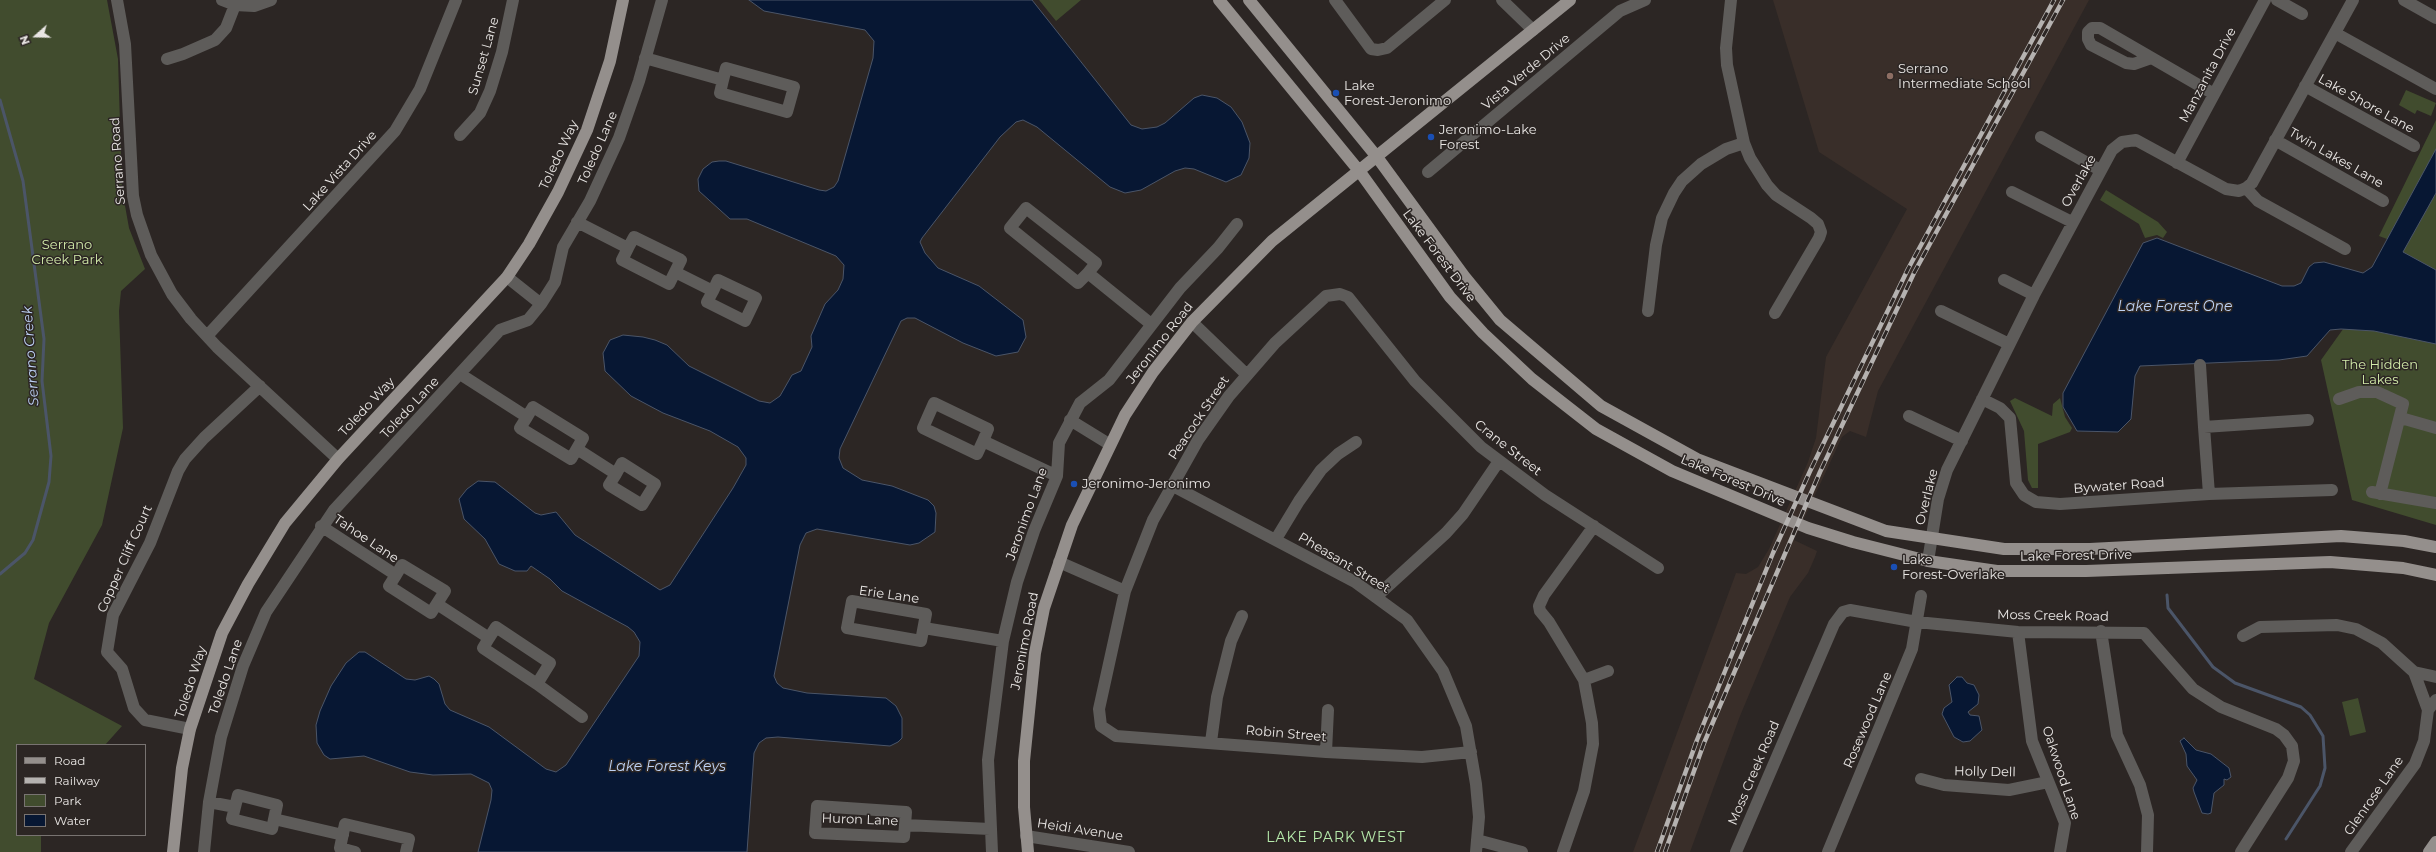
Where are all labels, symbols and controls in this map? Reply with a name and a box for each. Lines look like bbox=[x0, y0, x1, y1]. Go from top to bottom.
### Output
street label: Sunset Lane bbox=[465, 15, 503, 97]
north arrow bbox=[16, 16, 56, 56]
street label: Manzanita Drive bbox=[2176, 25, 2240, 125]
street label: Vista Verde Drive bbox=[1479, 31, 1573, 113]
text: N bbox=[17, 34, 33, 47]
place label: Serrano Intermediate School bbox=[1898, 61, 2030, 92]
marker: Serrano Intermediate School bbox=[1885, 71, 1895, 81]
street label: Lake Shore Lane bbox=[2315, 71, 2417, 137]
place label: Lake Forest-Jeronimo bbox=[1344, 78, 1451, 109]
marker: Lake Forest-Jeronimo bbox=[1331, 88, 1341, 98]
street label: Toledo Lane bbox=[575, 109, 621, 187]
street label: Serrano Road bbox=[107, 117, 129, 205]
street label: Toledo Way bbox=[536, 118, 582, 192]
place label: Jeronimo-Lake Forest bbox=[1439, 122, 1537, 153]
street label: Twin Lakes Lane bbox=[2286, 125, 2386, 191]
street label: Lake Vista Drive bbox=[300, 128, 380, 214]
marker: Jeronimo-Lake Forest bbox=[1426, 132, 1436, 142]
street label: Overlake bbox=[2058, 152, 2100, 210]
street label: Lake Forest Drive bbox=[1399, 206, 1479, 306]
park label: Serrano Creek Park bbox=[32, 237, 102, 268]
street label: Jeronimo Road bbox=[1123, 299, 1197, 387]
water label: Lake Forest One bbox=[2118, 299, 2232, 315]
water label: Serrano Creek bbox=[19, 305, 43, 407]
park label: The Hidden Lakes bbox=[2342, 357, 2418, 388]
street label: Peacock Street bbox=[1165, 373, 1233, 463]
street label: Toledo Way bbox=[336, 374, 398, 440]
street label: Toledo Lane bbox=[377, 374, 443, 442]
street label: Crane Street bbox=[1471, 417, 1545, 479]
street label: Lake Forest Drive bbox=[1678, 452, 1788, 510]
street label: Jeronimo Lane bbox=[1003, 466, 1051, 562]
street label: Overlake bbox=[1913, 467, 1941, 527]
street label: Bywater Road bbox=[2073, 475, 2165, 497]
place label: Jeronimo-Jeronimo bbox=[1082, 476, 1210, 492]
marker: Jeronimo-Jeronimo bbox=[1069, 479, 1079, 489]
street label: Copper Cliff Court bbox=[94, 503, 156, 615]
street label: Tahoe Lane bbox=[331, 512, 401, 566]
street label: Pheasant Street bbox=[1295, 529, 1393, 597]
street label: Lake Forest Drive bbox=[2020, 547, 2132, 565]
place label: Lake Forest-Overlake bbox=[1902, 552, 2005, 583]
marker: Lake Forest-Overlake bbox=[1889, 562, 1899, 572]
street label: Erie Lane bbox=[858, 583, 920, 607]
street label: Jeronimo Road bbox=[1008, 591, 1042, 691]
street label: Moss Creek Road bbox=[1997, 607, 2109, 625]
street label: Toledo Lane bbox=[206, 637, 246, 717]
street label: Toledo Way bbox=[172, 644, 210, 720]
street label: Rosewood Lane bbox=[1841, 669, 1895, 771]
street label: Moss Creek Road bbox=[1725, 718, 1783, 828]
street label: Robin Street bbox=[1245, 723, 1327, 745]
street label: Oakwood Lane bbox=[2038, 724, 2084, 822]
legend bbox=[16, 744, 146, 836]
text: Road bbox=[54, 753, 85, 768]
street label: Glenrose Lane bbox=[2341, 753, 2407, 839]
water label: Lake Forest Keys bbox=[608, 759, 726, 775]
street label: Holly Dell bbox=[1954, 764, 2016, 780]
text: Railway bbox=[54, 773, 100, 788]
text: Park bbox=[54, 793, 81, 808]
street label: Huron Lane bbox=[821, 811, 899, 829]
text: Water bbox=[54, 813, 90, 828]
street label: Heidi Avenue bbox=[1036, 816, 1124, 844]
district label: LAKE PARK WEST bbox=[1266, 830, 1406, 846]

